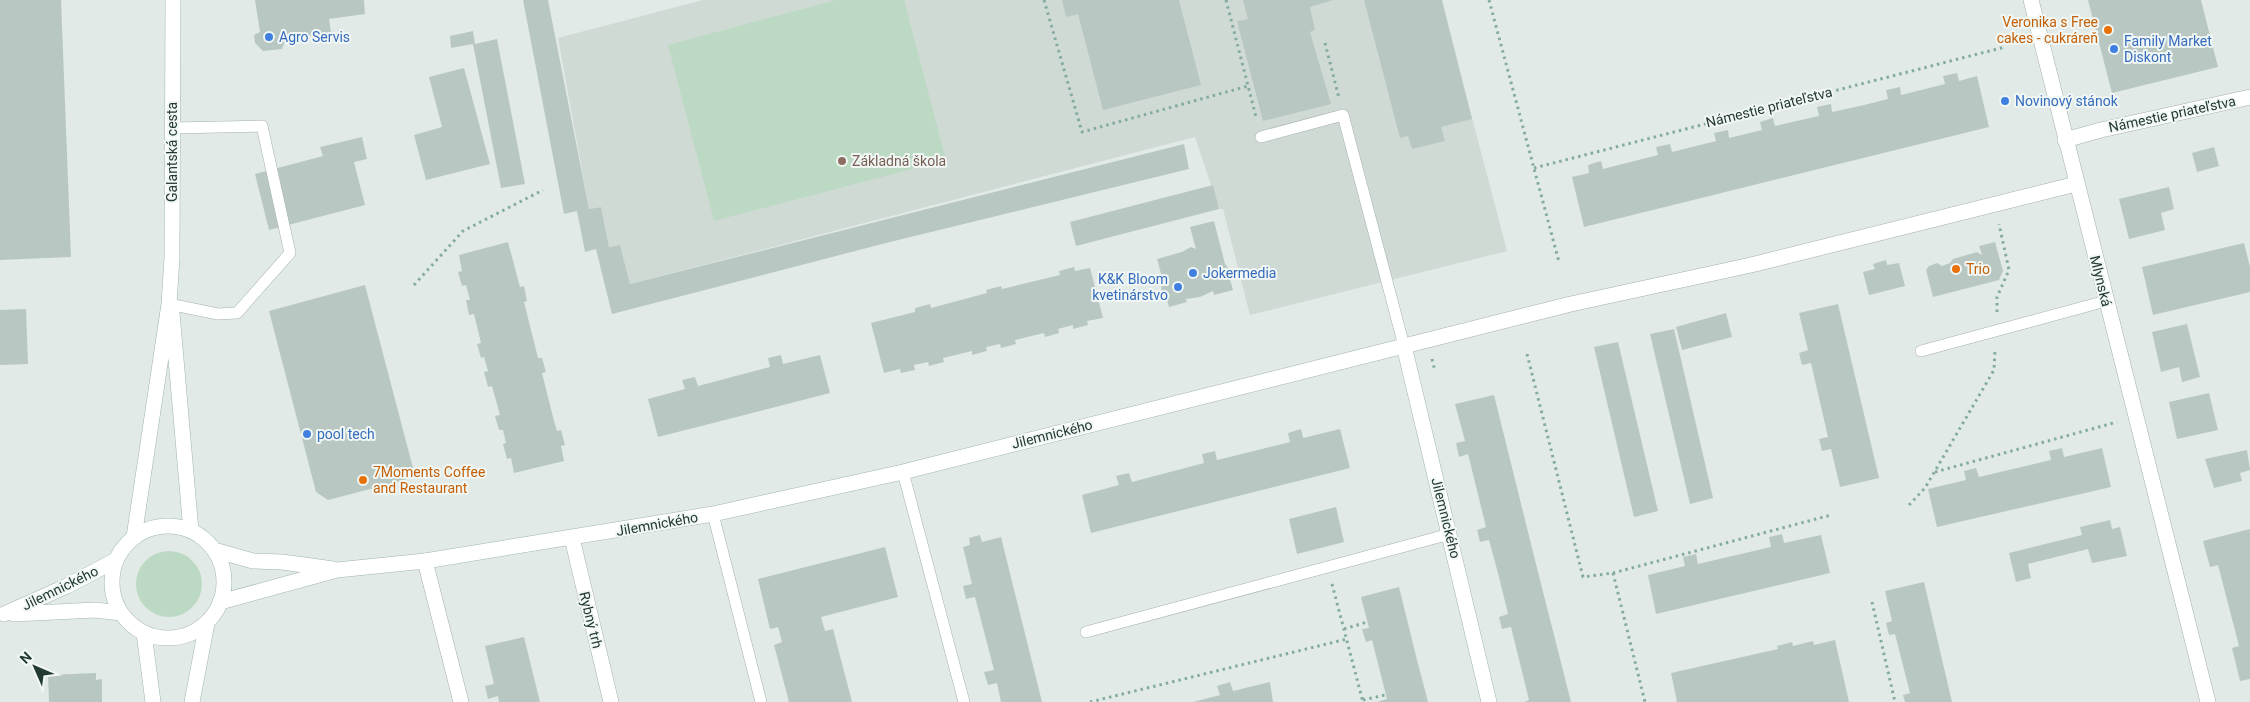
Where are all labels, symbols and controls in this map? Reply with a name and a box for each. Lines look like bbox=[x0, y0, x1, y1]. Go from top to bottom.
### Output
place label: Veronika s Free cakes - cukráreň bbox=[1997, 14, 2098, 46]
marker: Veronika s Free cakes - cukráreň bbox=[2102, 24, 2114, 36]
place label: Agro Servis bbox=[279, 29, 350, 45]
marker: Agro Servis bbox=[263, 31, 275, 43]
place label: Family Market Diskont bbox=[2124, 33, 2212, 65]
marker: Family Market Diskont bbox=[2108, 43, 2120, 55]
street label: Námestie priateľstva bbox=[1704, 84, 1834, 130]
place label: Novinový stánok bbox=[2015, 93, 2119, 109]
street label: Námestie priateľstva bbox=[2107, 93, 2237, 135]
marker: Novinový stánok bbox=[1999, 95, 2011, 107]
street label: Galantská cesta bbox=[164, 102, 180, 202]
place label: Základná škola bbox=[852, 153, 946, 169]
marker: Základná škola bbox=[836, 155, 848, 167]
street label: Mlynská bbox=[2087, 254, 2115, 308]
place label: Trio bbox=[1966, 261, 1990, 277]
marker: Trio bbox=[1950, 263, 1962, 275]
place label: Jokermedia bbox=[1203, 265, 1276, 281]
marker: Jokermedia bbox=[1187, 267, 1199, 279]
place label: K&K Bloom kvetinárstvo bbox=[1092, 271, 1168, 303]
marker: K&K Bloom kvetinárstvo bbox=[1172, 281, 1184, 293]
street label: Jilemnického bbox=[1010, 416, 1094, 452]
place label: pool tech bbox=[317, 426, 375, 442]
marker: pool tech bbox=[301, 428, 313, 440]
place label: 7Moments Coffee and Restaurant bbox=[373, 464, 485, 496]
marker: 7Moments Coffee and Restaurant bbox=[357, 474, 369, 486]
street label: Jilemnického bbox=[1428, 476, 1464, 560]
street label: Jilemnického bbox=[615, 509, 699, 539]
street label: Jilemnického bbox=[19, 563, 101, 613]
street label: Rybný trh bbox=[576, 590, 606, 650]
north arrow bbox=[10, 642, 60, 692]
text: N bbox=[17, 649, 35, 667]

